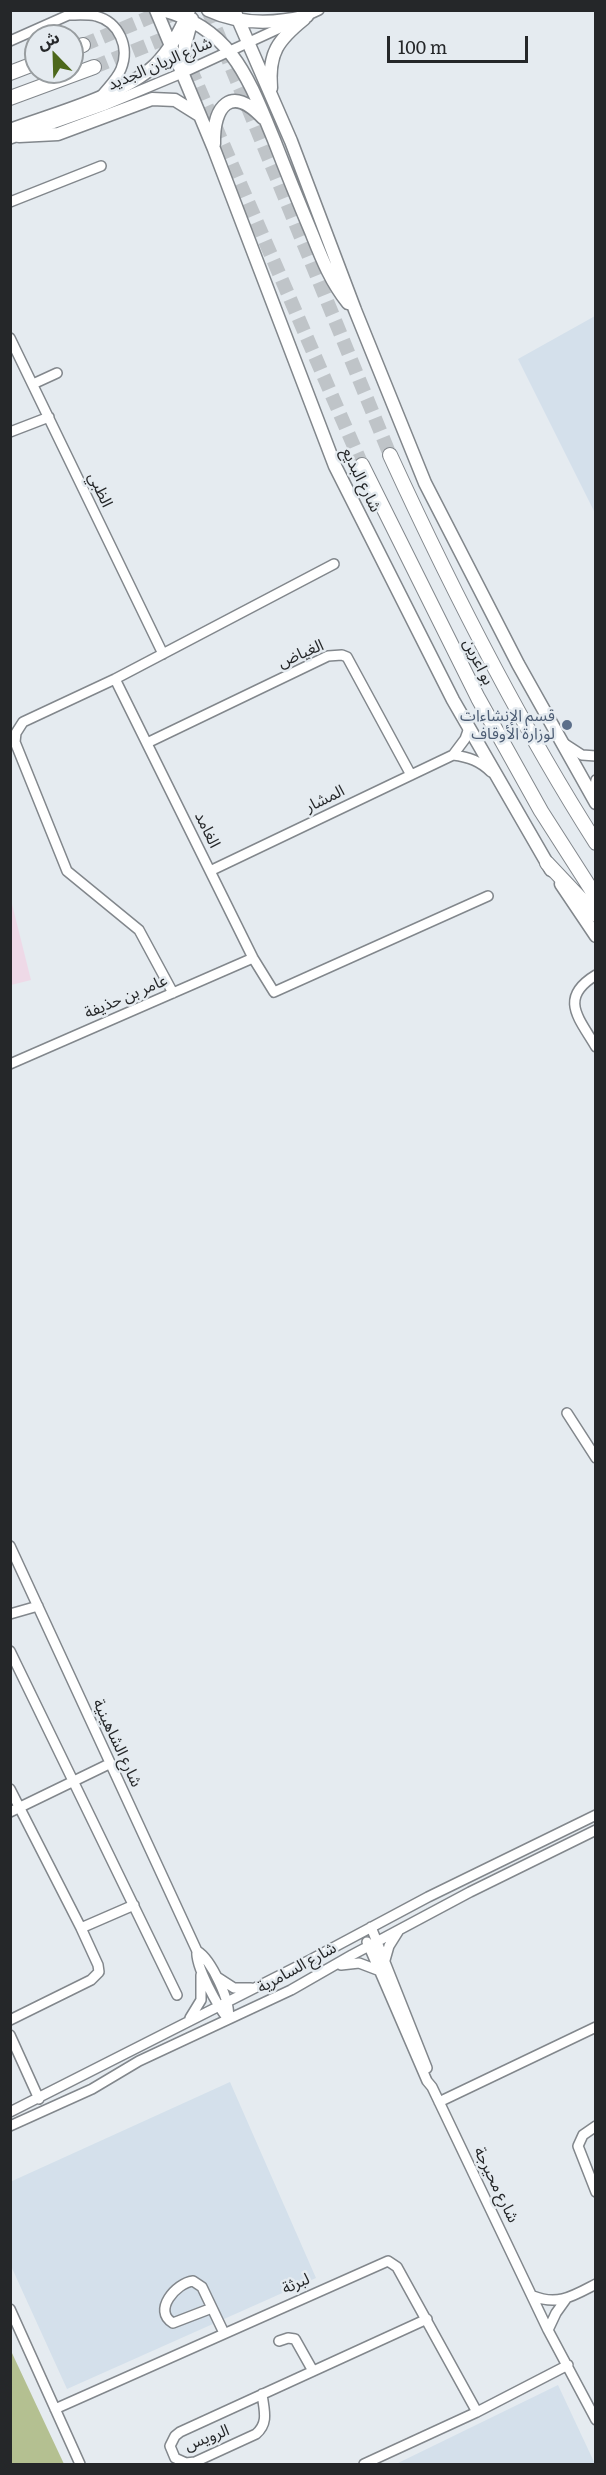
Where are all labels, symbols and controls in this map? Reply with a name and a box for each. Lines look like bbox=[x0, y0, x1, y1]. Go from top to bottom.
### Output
north arrow bbox=[24, 24, 84, 84]
text: ش bbox=[33, 24, 63, 55]
scale bar bbox=[390, 24, 531, 62]
street label: شارع الريان الجديد bbox=[105, 33, 215, 95]
text: 100 m bbox=[398, 33, 447, 60]
street label: شارع البديع bbox=[337, 444, 385, 516]
street label: الظبي bbox=[84, 469, 116, 511]
street label: الغياض bbox=[275, 636, 327, 672]
street label: بو اعرين bbox=[459, 636, 497, 688]
place label: قسم الإنشاءات لوزارة الأوقاف bbox=[460, 706, 555, 744]
marker: قسم الإنشاءات لوزارة الأوقاف bbox=[560, 718, 574, 732]
street label: المشار bbox=[302, 781, 348, 817]
street label: الغامد bbox=[190, 809, 224, 851]
street label: عامر بن حذيفة bbox=[82, 971, 170, 1023]
street label: شارع الشاهينية bbox=[88, 1696, 146, 1790]
street label: شارع السامرية bbox=[254, 1938, 340, 1998]
street label: شارع محيرجة bbox=[469, 2144, 523, 2226]
street label: لبرثة bbox=[279, 2270, 313, 2298]
street label: الرويس bbox=[182, 2421, 232, 2455]

